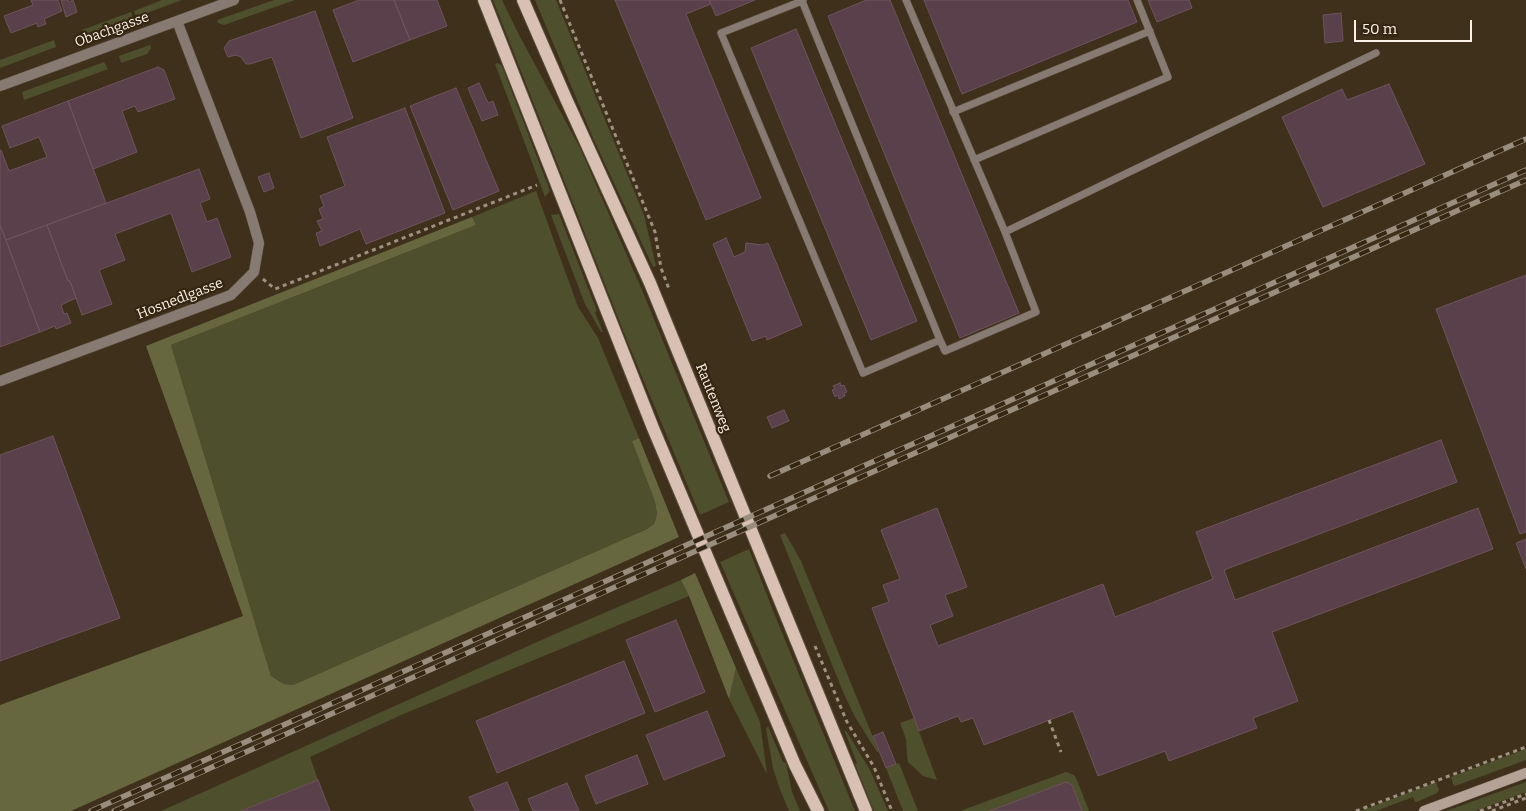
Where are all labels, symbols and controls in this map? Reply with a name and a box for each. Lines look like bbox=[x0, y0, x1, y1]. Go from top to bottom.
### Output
street label: Obachgasse bbox=[72, 9, 152, 51]
scale bar bbox=[1356, 10, 1474, 42]
text: 50 m bbox=[1362, 20, 1397, 38]
street label: Hosnedlgasse bbox=[135, 275, 225, 323]
street label: Rautenweg bbox=[692, 361, 734, 435]

